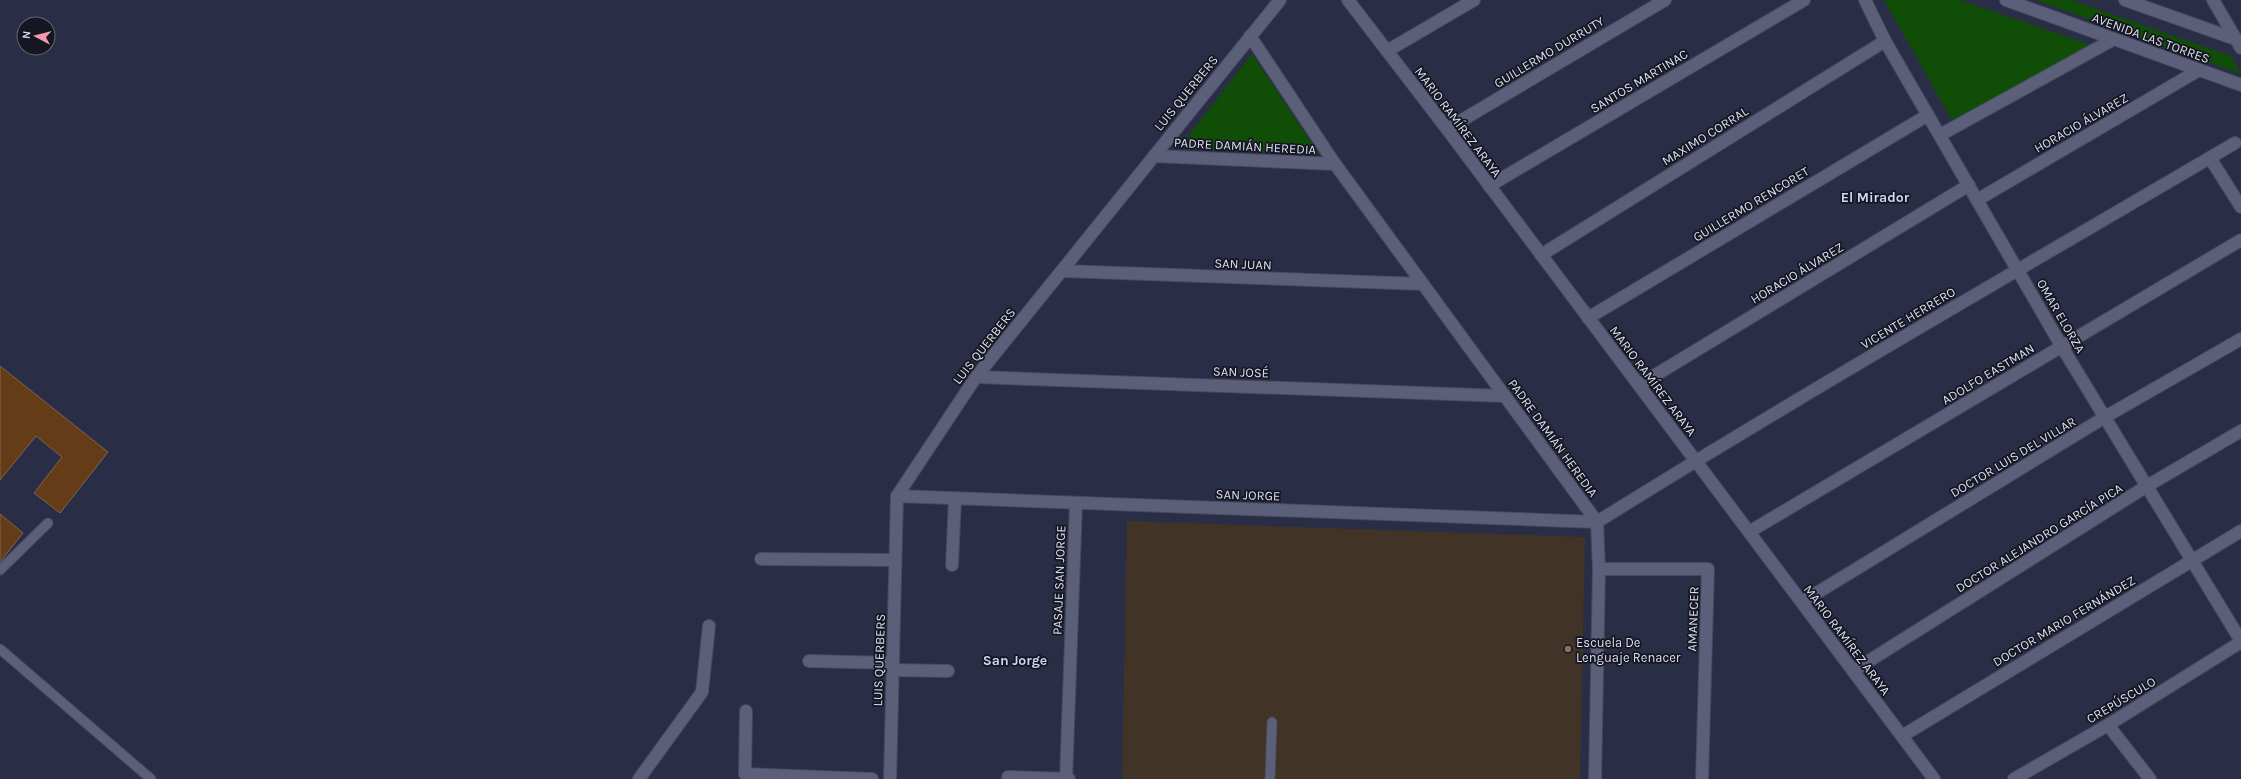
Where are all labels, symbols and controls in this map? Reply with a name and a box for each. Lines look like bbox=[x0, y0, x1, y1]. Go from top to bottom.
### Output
street label: AVENIDA LAS TORRES bbox=[2090, 10, 2212, 66]
street label: GUILLERMO DURRUTY bbox=[1491, 13, 1607, 91]
north arrow bbox=[16, 16, 56, 56]
text: N bbox=[20, 30, 34, 40]
street label: SANTOS MARTINAC bbox=[1588, 46, 1690, 116]
street label: LUIS QUERBERS bbox=[1151, 52, 1221, 134]
street label: MARIO RAMÍREZ ARAYA bbox=[1412, 63, 1506, 180]
street label: HORACIO ÁLVAREZ bbox=[2030, 88, 2131, 156]
street label: MAXIMO CORRAL bbox=[1659, 103, 1751, 169]
street label: PADRE DAMIÁN HEREDIA bbox=[1174, 133, 1317, 157]
street label: GUILLERMO RENCORET bbox=[1690, 163, 1812, 245]
district label: El Mirador bbox=[1841, 189, 1910, 206]
street label: HORACIO ÁLVAREZ bbox=[1747, 238, 1846, 307]
street label: SAN JUAN bbox=[1214, 256, 1272, 272]
street label: OMAR ELORZA bbox=[2034, 276, 2088, 356]
street label: VICENTE HERRERO bbox=[1858, 284, 1958, 352]
street label: LUIS QUERBERS bbox=[950, 305, 1018, 387]
street label: MARIO RAMÍREZ ARAYA bbox=[1607, 322, 1701, 439]
street label: ADOLFO EASTMAN bbox=[1939, 340, 2037, 408]
street label: SAN JOSÉ bbox=[1213, 362, 1269, 380]
street label: PADRE DAMIÁN HEREDIA bbox=[1505, 375, 1603, 500]
street label: DOCTOR LUIS DEL VILLAR bbox=[1948, 414, 2078, 500]
street label: DOCTOR ALEJANDRO GARCÍA PICA bbox=[1952, 478, 2126, 596]
street label: SAN JORGE bbox=[1215, 486, 1281, 504]
street label: PASAJE SAN JORGE bbox=[1050, 525, 1068, 635]
street label: DOCTOR MARIO FERNÁNDEZ bbox=[1989, 571, 2138, 669]
street label: MARIO RAMÍREZ ARAYA bbox=[1801, 581, 1895, 698]
street label: AMANECER bbox=[1684, 586, 1702, 652]
street label: LUIS QUERBERS bbox=[870, 613, 888, 707]
place label: Escuela De Lenguaje Renacer bbox=[1576, 635, 1681, 665]
marker: Escuela De Lenguaje Renacer bbox=[1563, 644, 1573, 654]
district label: San Jorge bbox=[983, 652, 1047, 669]
street label: CREPÚSCULO bbox=[2083, 672, 2158, 726]

